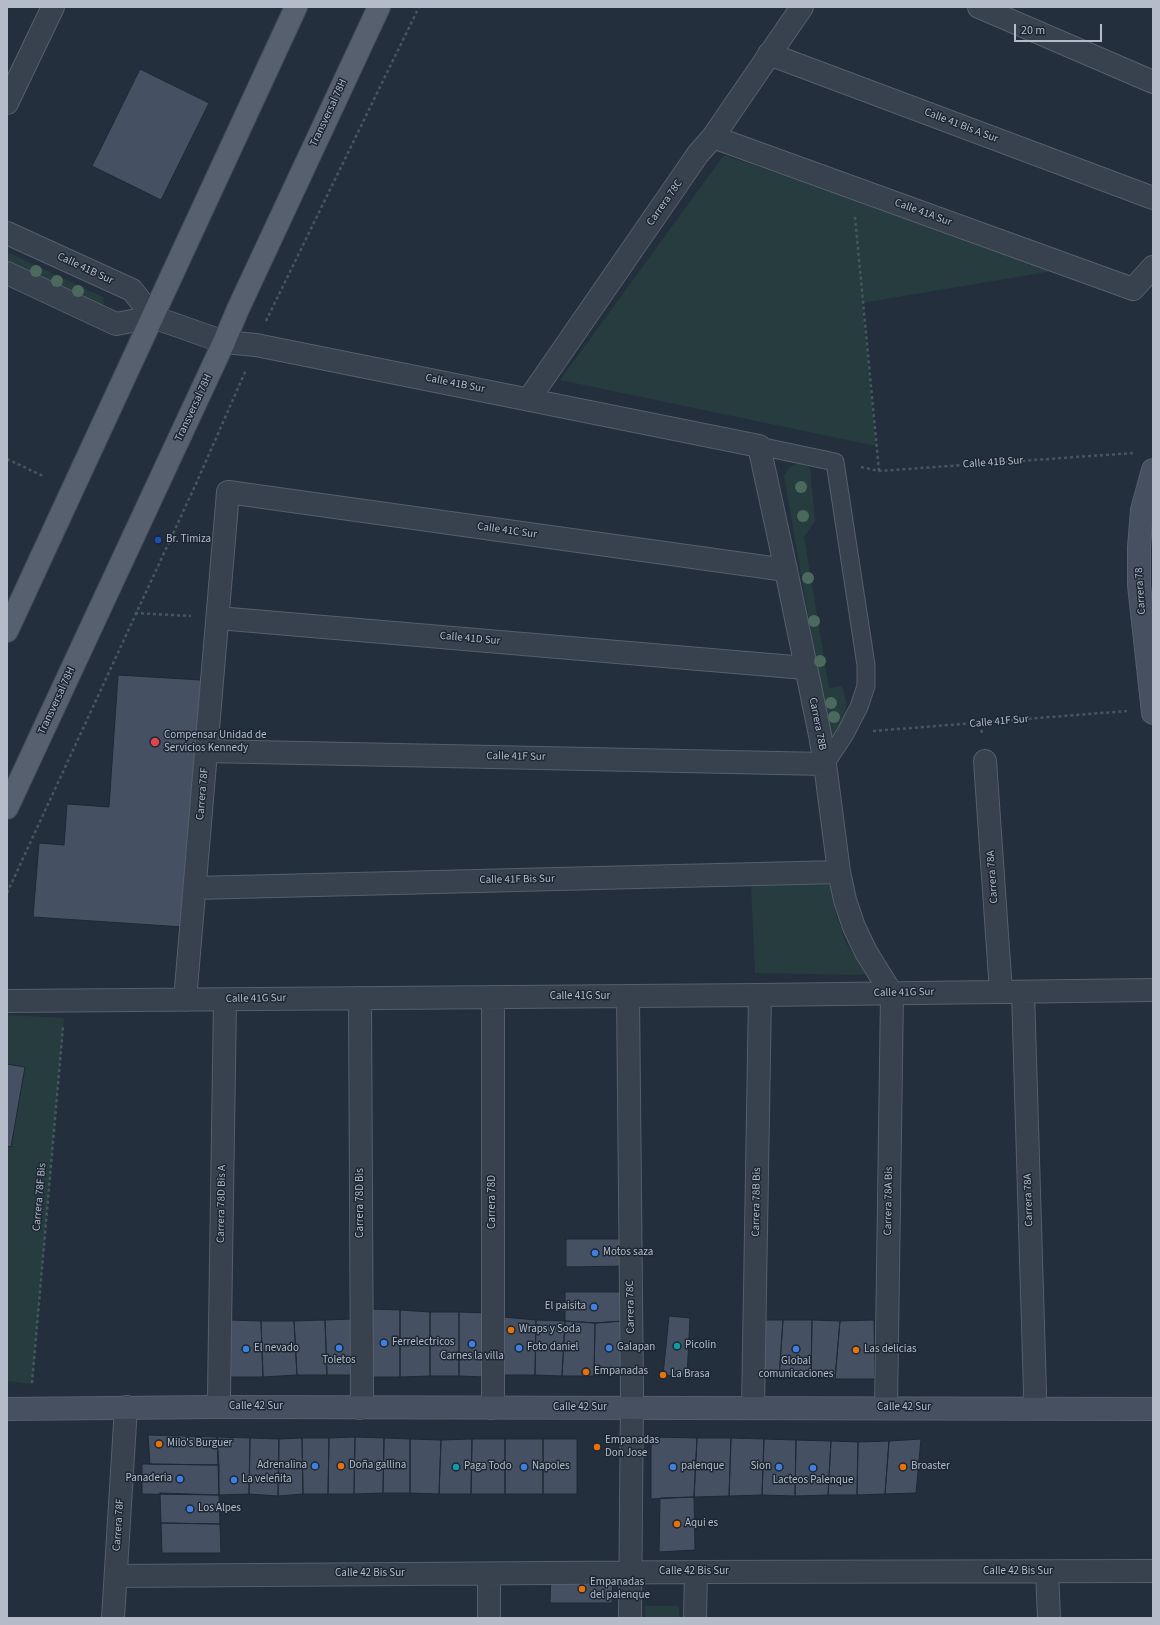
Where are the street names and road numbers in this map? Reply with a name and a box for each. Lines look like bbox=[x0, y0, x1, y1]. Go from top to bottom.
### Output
street label: Transversal 78H bbox=[308, 77, 350, 149]
street label: Calle 41 Bis A Sur bbox=[922, 106, 1000, 146]
street label: Carrera 78C bbox=[644, 177, 686, 229]
street label: Calle 41A Sur bbox=[893, 197, 953, 229]
street label: Calle 41B Sur bbox=[55, 250, 115, 288]
street label: Transversal 78H bbox=[173, 372, 215, 444]
street label: Calle 41B Sur bbox=[424, 372, 486, 396]
street label: Calle 41B Sur bbox=[962, 454, 1024, 472]
street label: Calle 41C Sur bbox=[476, 520, 538, 542]
street label: Carrera 78 bbox=[1133, 567, 1149, 615]
street label: Calle 41D Sur bbox=[439, 630, 501, 648]
street label: Transversal 78H bbox=[36, 665, 78, 737]
street label: Carrera 78B bbox=[805, 696, 829, 752]
street label: Calle 41F Sur bbox=[969, 713, 1029, 731]
street label: Calle 41F Sur bbox=[486, 750, 546, 764]
street label: Carrera 78F bbox=[194, 767, 212, 821]
street label: Carrera 78A bbox=[985, 850, 1001, 904]
street label: Calle 41F Bis Sur bbox=[479, 873, 555, 887]
street label: Calle 41G Sur bbox=[874, 986, 934, 1000]
street label: Calle 41G Sur bbox=[550, 990, 610, 1004]
street label: Calle 41G Sur bbox=[226, 992, 286, 1006]
street label: Carrera 78F Bis bbox=[30, 1162, 50, 1232]
street label: Carrera 78D Bis A bbox=[215, 1165, 229, 1243]
street label: Carrera 78A Bis bbox=[882, 1166, 896, 1236]
street label: Carrera 78B Bis bbox=[750, 1167, 764, 1237]
street label: Carrera 78D Bis bbox=[354, 1168, 368, 1238]
street label: Carrera 78A bbox=[1021, 1173, 1037, 1227]
street label: Carrera 78D bbox=[486, 1175, 500, 1229]
street label: Carrera 78C bbox=[624, 1280, 638, 1334]
street label: Calle 42 Sur bbox=[229, 1400, 283, 1414]
street label: Calle 42 Sur bbox=[553, 1401, 607, 1415]
street label: Calle 42 Sur bbox=[877, 1401, 931, 1415]
street label: Carrera 78F bbox=[111, 1498, 127, 1552]
street label: Calle 42 Bis Sur bbox=[659, 1565, 729, 1579]
street label: Calle 42 Bis Sur bbox=[983, 1565, 1053, 1579]
street label: Calle 42 Bis Sur bbox=[335, 1567, 405, 1581]

